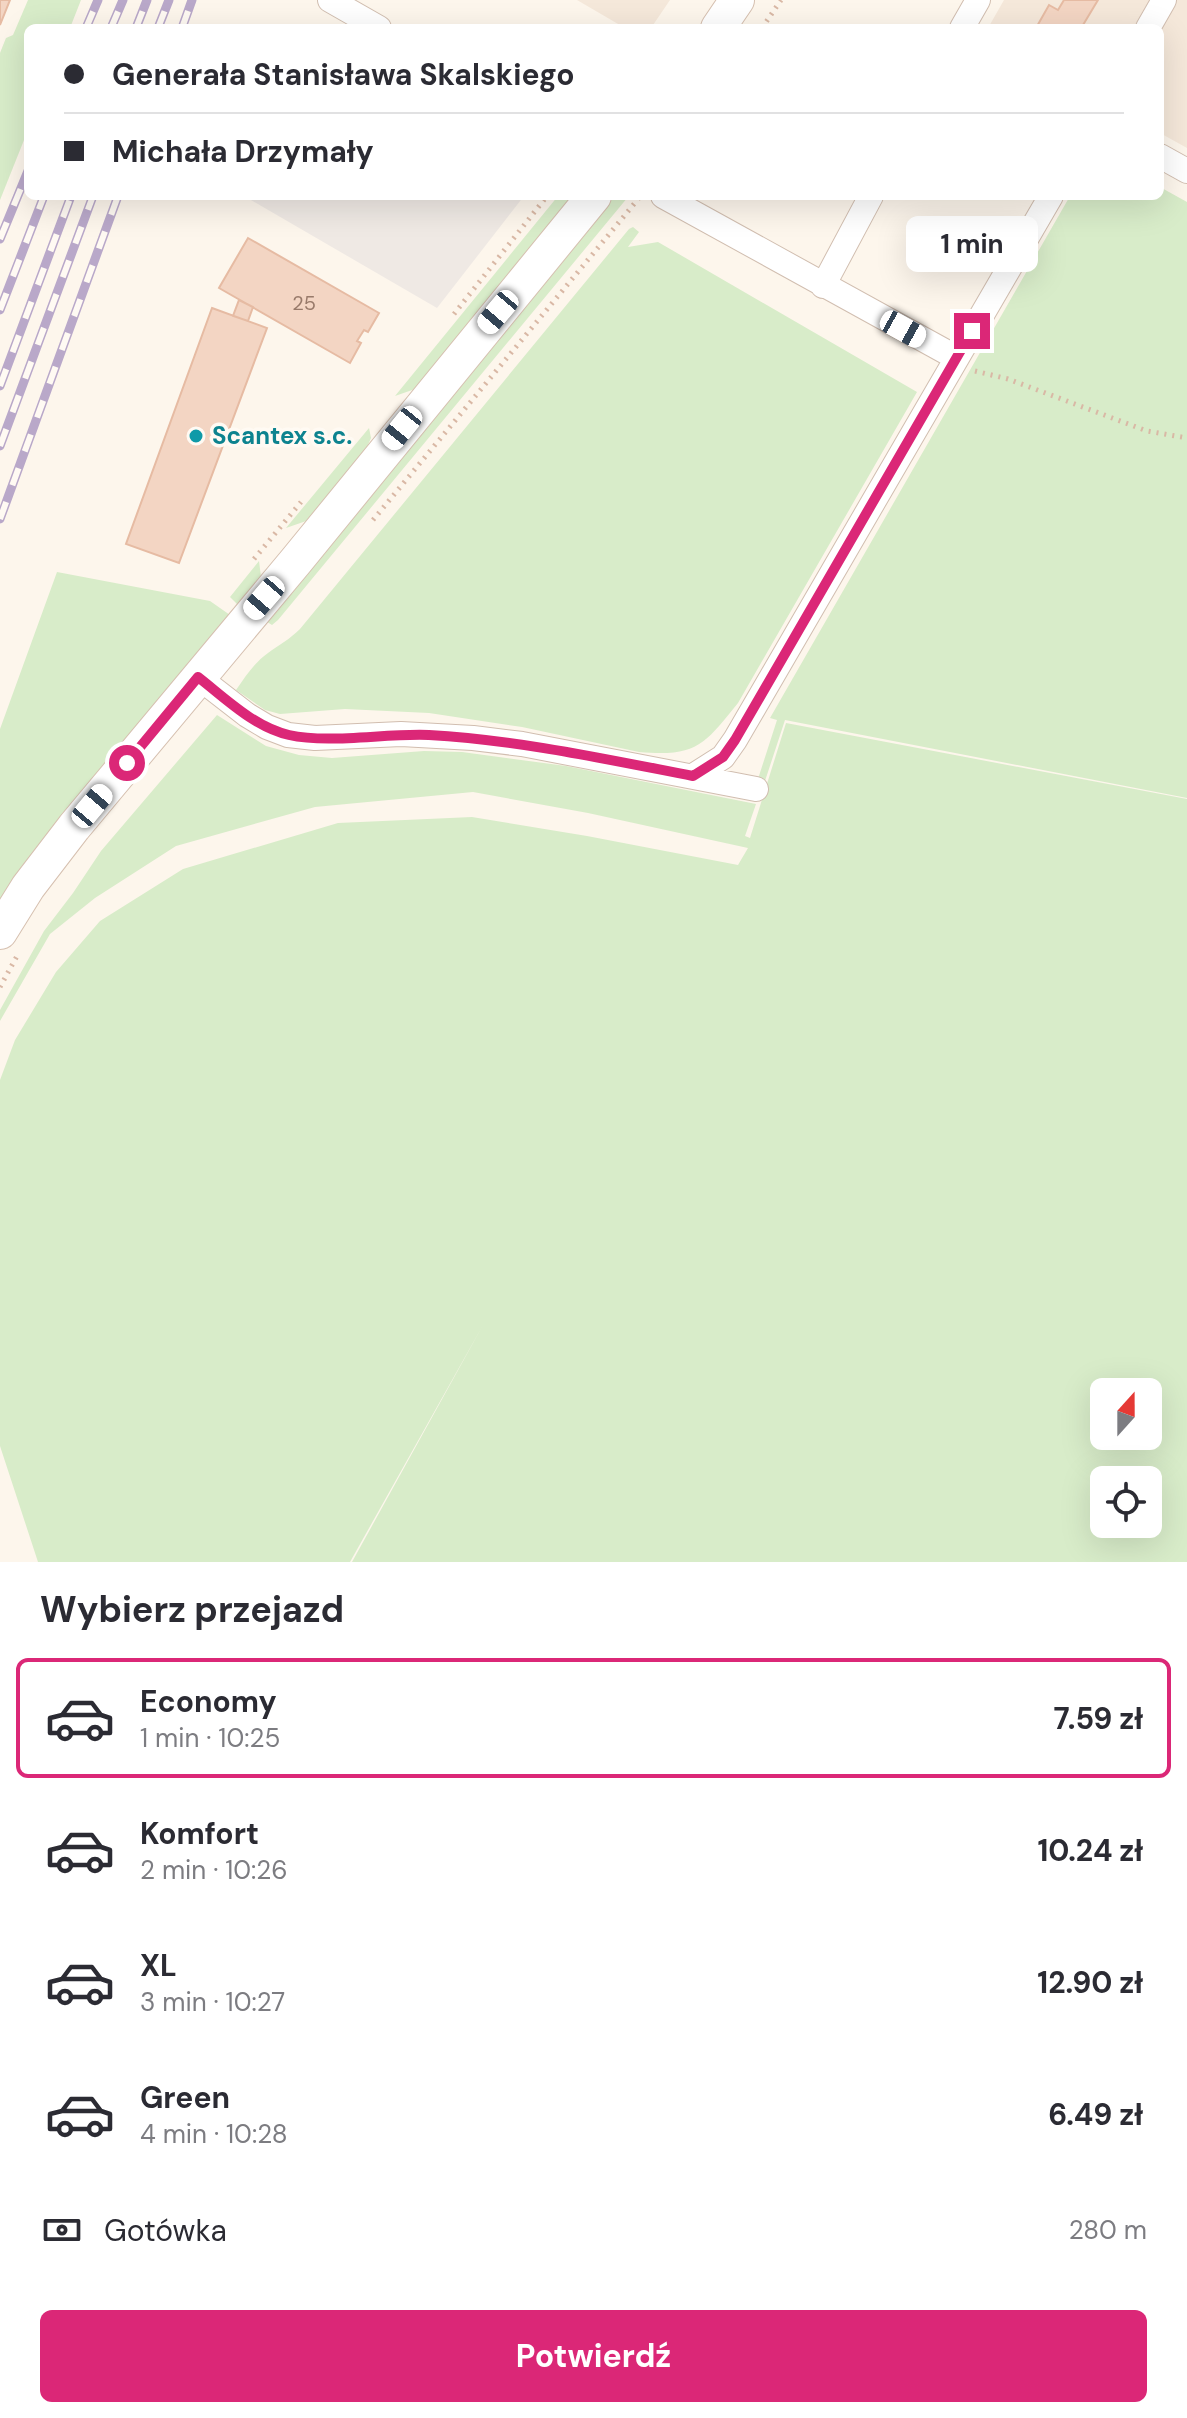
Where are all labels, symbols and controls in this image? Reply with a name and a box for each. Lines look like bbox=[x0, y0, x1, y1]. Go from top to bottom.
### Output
text: Generała Stanisława Skalskiego bbox=[112, 55, 575, 94]
text: Michała Drzymały bbox=[112, 132, 374, 171]
callout: 1 min bbox=[906, 215, 1038, 271]
text: 1 min bbox=[940, 227, 1004, 261]
car bbox=[473, 286, 523, 338]
house number: 25 bbox=[292, 290, 316, 316]
car bbox=[876, 307, 930, 351]
route end bbox=[954, 313, 990, 349]
car bbox=[378, 402, 426, 454]
place label: Scantex s.c. bbox=[212, 420, 352, 451]
marker: Scantex s.c. bbox=[187, 427, 205, 445]
car bbox=[239, 572, 289, 624]
route start bbox=[109, 745, 145, 781]
car bbox=[67, 780, 117, 832]
north arrow bbox=[1090, 1378, 1162, 1450]
map controls bbox=[1090, 1378, 1162, 1538]
button: locate bbox=[1090, 1466, 1162, 1538]
text: Wybierz przejazd bbox=[40, 1586, 344, 1633]
icon: car bbox=[44, 1682, 116, 1754]
text: Economy bbox=[140, 1682, 277, 1721]
text: 7.59 zł bbox=[1054, 1699, 1143, 1738]
text: 1 min · 10:25 bbox=[140, 1721, 280, 1755]
icon: car bbox=[44, 1814, 116, 1886]
text: Komfort bbox=[140, 1814, 259, 1853]
text: 10.24 zł bbox=[1037, 1831, 1143, 1870]
text: 2 min · 10:26 bbox=[140, 1853, 288, 1887]
icon: car bbox=[44, 1946, 116, 2018]
text: XL bbox=[140, 1946, 177, 1985]
text: 12.90 zł bbox=[1037, 1963, 1143, 2002]
text: 3 min · 10:27 bbox=[140, 1985, 285, 2019]
icon: car bbox=[44, 2078, 116, 2150]
text: Green bbox=[140, 2078, 230, 2117]
text: 6.49 zł bbox=[1048, 2095, 1143, 2134]
text: 4 min · 10:28 bbox=[140, 2117, 288, 2151]
icon: cash bbox=[40, 2208, 84, 2252]
text: Gotówka bbox=[104, 2211, 227, 2250]
text: 280 m bbox=[1069, 2213, 1147, 2247]
button: Potwierdź bbox=[40, 2310, 1147, 2402]

